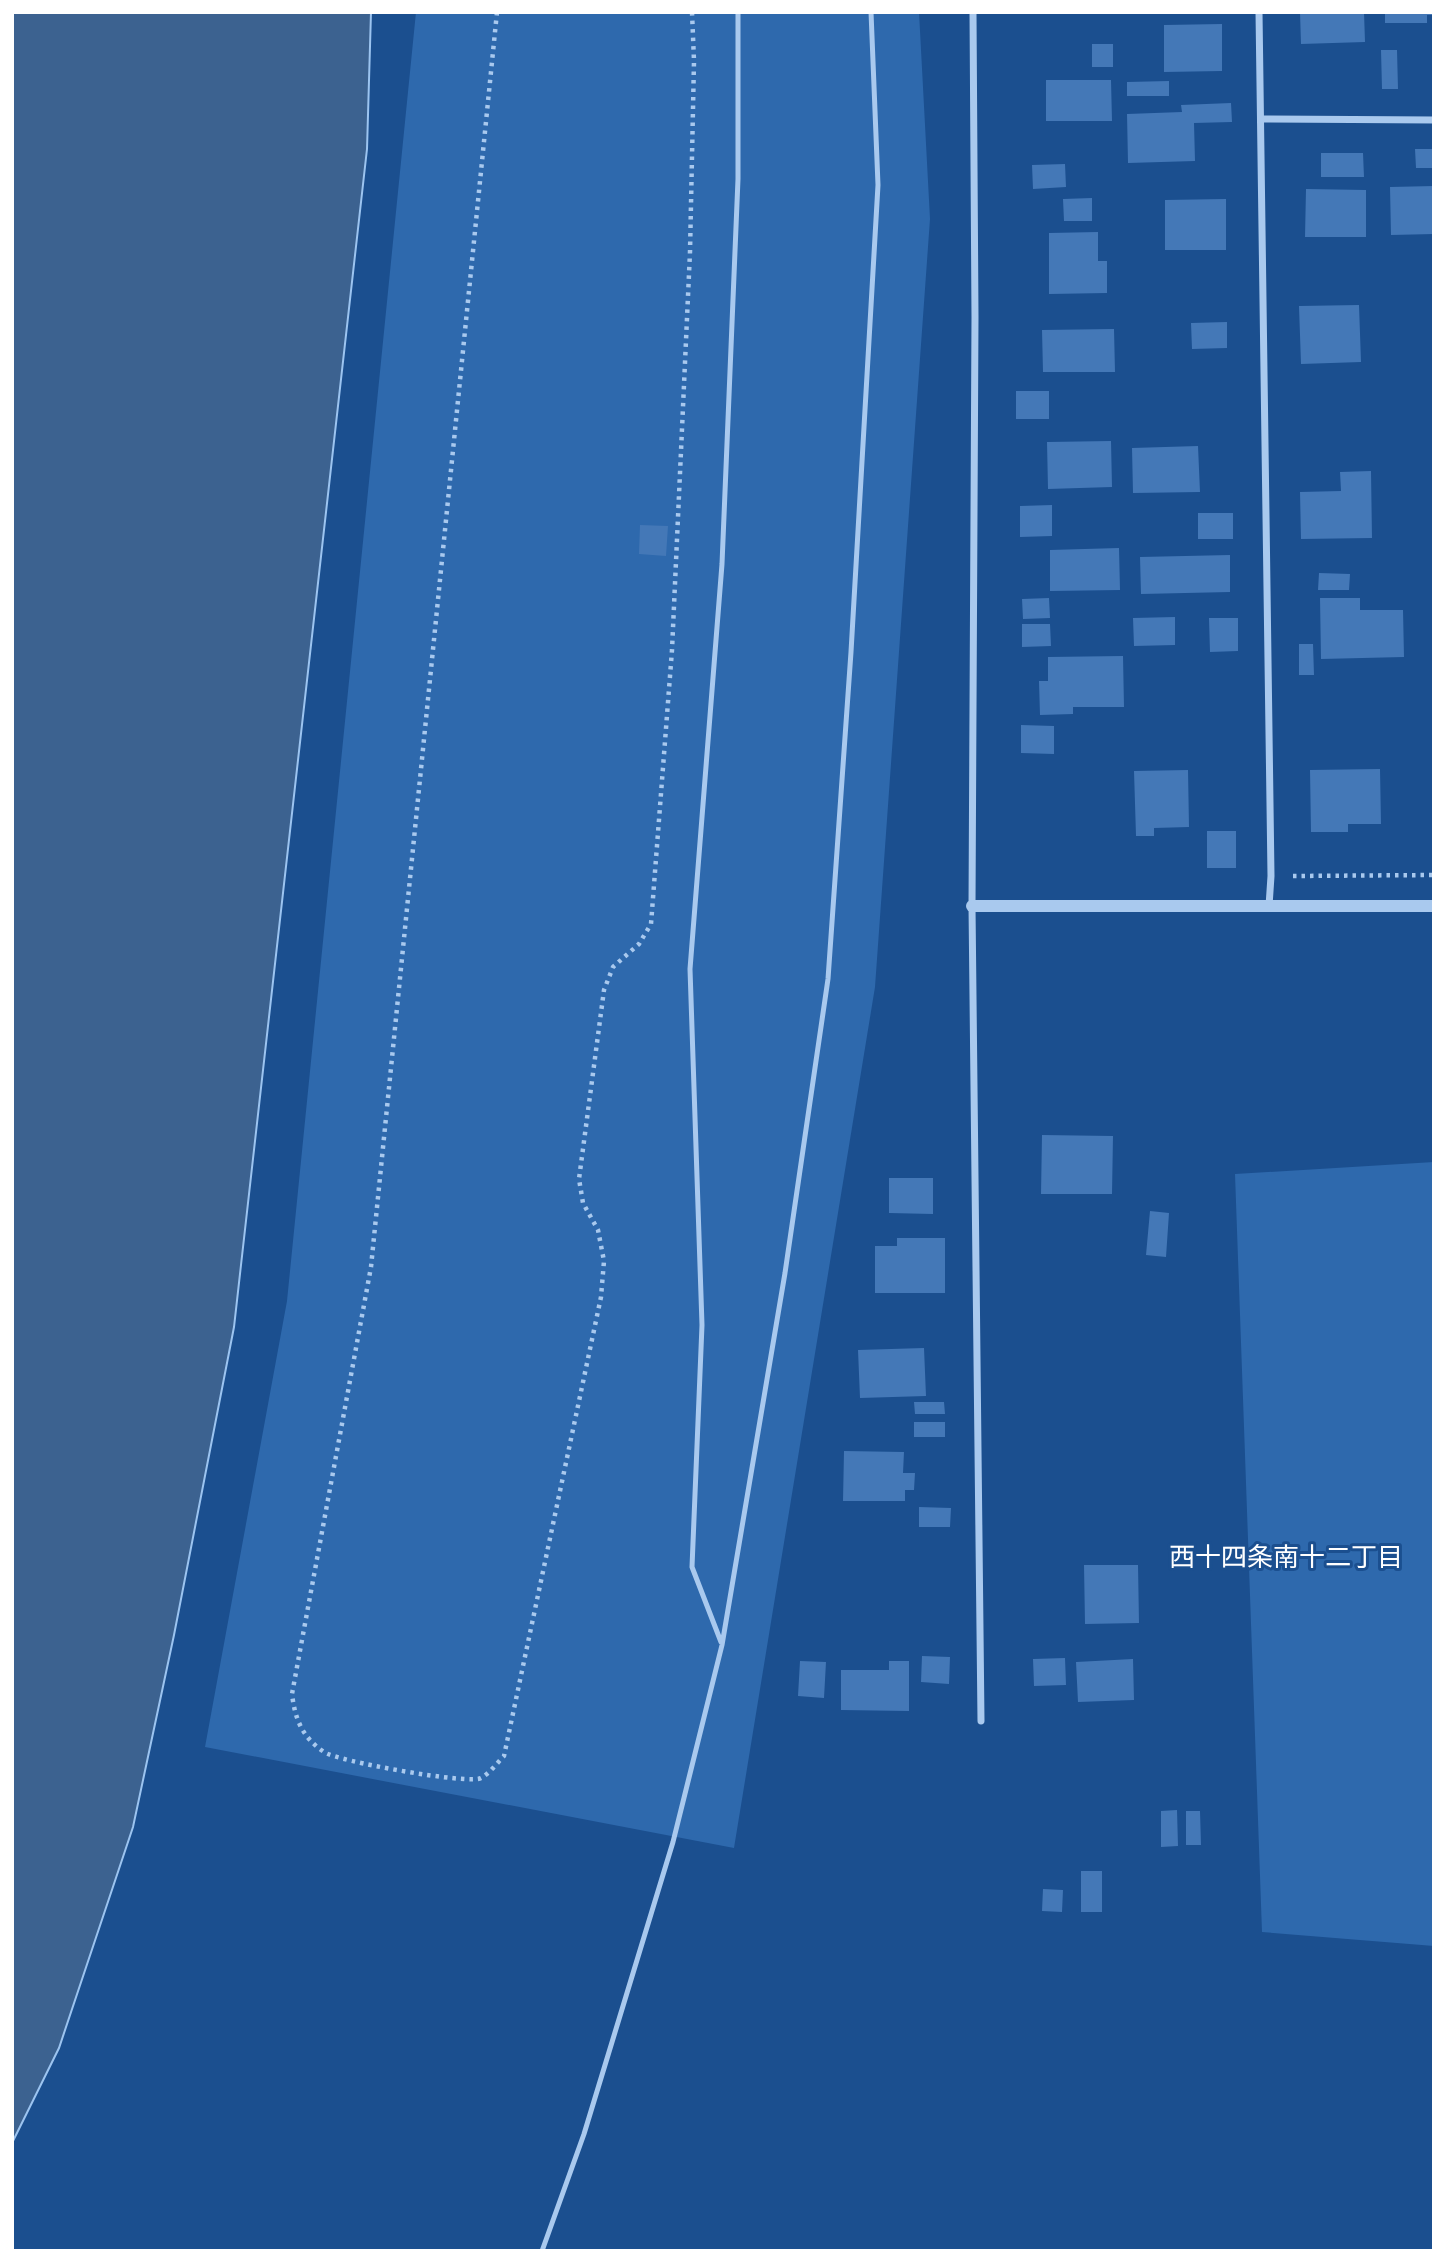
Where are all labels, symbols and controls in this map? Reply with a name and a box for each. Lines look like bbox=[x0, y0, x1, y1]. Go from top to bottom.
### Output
district label: 西十四条南十二丁目 bbox=[1169, 1542, 1403, 1573]

